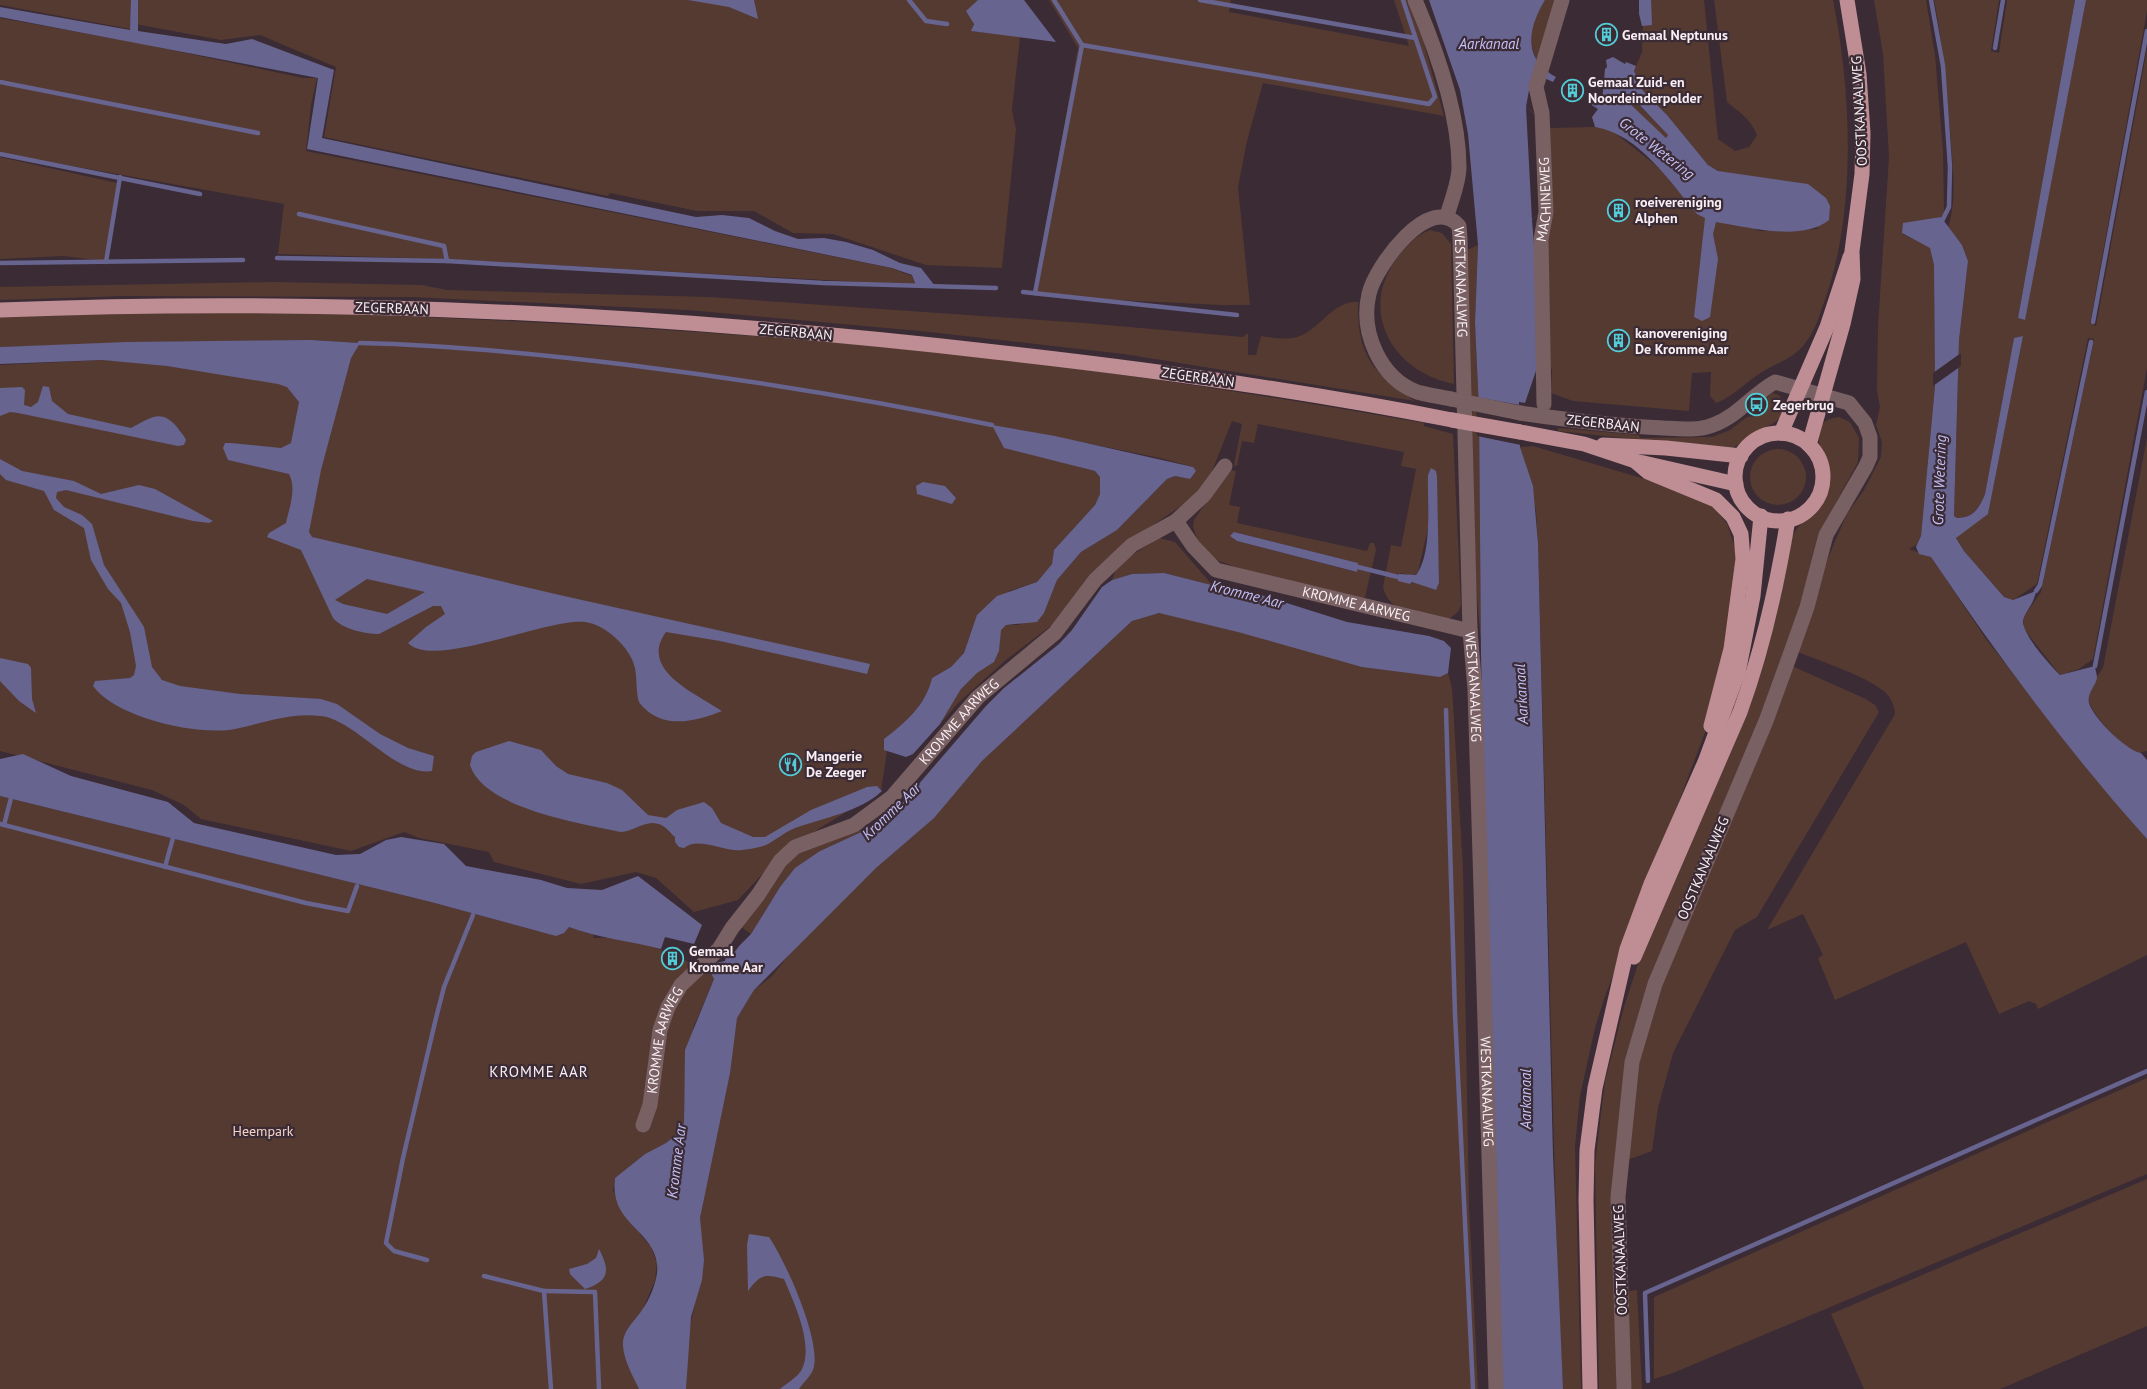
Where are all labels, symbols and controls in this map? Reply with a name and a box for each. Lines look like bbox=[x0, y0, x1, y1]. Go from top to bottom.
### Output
building icon: Gemaal Neptunus bbox=[1594, 23, 1618, 47]
place label: Gemaal Neptunus bbox=[1622, 26, 1728, 44]
water label: Aarkanaal bbox=[1458, 34, 1519, 53]
street label: OOSTKANAALWEG bbox=[1847, 55, 1871, 167]
place label: Gemaal Zuid- en Noordeinderpolder bbox=[1588, 73, 1702, 107]
building icon: Gemaal Zuid- en Noordeinderpolder bbox=[1560, 78, 1584, 102]
water label: Grote Wetering bbox=[1615, 113, 1699, 184]
street label: MACHINEWEG bbox=[1532, 157, 1555, 243]
place label: roeivereniging Alphen bbox=[1635, 193, 1722, 227]
building icon: roeivereniging Alphen bbox=[1607, 198, 1631, 222]
street label: WESTKANAALWEG bbox=[1450, 226, 1472, 338]
street label: ZEGERBAAN bbox=[355, 298, 429, 318]
street label: ZEGERBAAN bbox=[759, 320, 833, 344]
place label: kanovereniging De Kromme Aar bbox=[1635, 324, 1729, 358]
building icon: kanovereniging De Kromme Aar bbox=[1607, 329, 1631, 353]
street label: ZEGERBAAN bbox=[1160, 363, 1236, 391]
bus stop icon: Zegerbrug bbox=[1745, 393, 1769, 417]
place label: Zegerbrug bbox=[1773, 396, 1834, 414]
street label: ZEGERBAAN bbox=[1566, 410, 1640, 436]
water label: Grote Wetering bbox=[1928, 434, 1950, 526]
water label: Kromme Aar bbox=[1209, 576, 1287, 613]
street label: KROMME AARWEG bbox=[1301, 582, 1412, 625]
street label: WESTKANAALWEG bbox=[1461, 631, 1486, 742]
water label: Aarkanaal bbox=[1510, 663, 1532, 726]
street label: KROMME AARWEG bbox=[915, 674, 1003, 768]
place label: Mangerie De Zeeger bbox=[806, 747, 866, 781]
restaurant icon: Mangerie De Zeeger bbox=[778, 752, 802, 776]
water label: Kromme Aar bbox=[858, 778, 925, 844]
street label: OOSTKANAALWEG bbox=[1673, 814, 1733, 922]
place label: Gemaal Kromme Aar bbox=[689, 942, 763, 976]
building icon: Gemaal Kromme Aar bbox=[661, 947, 685, 971]
street label: KROMME AARWEG bbox=[643, 983, 687, 1095]
street label: WESTKANAALWEG bbox=[1476, 1036, 1498, 1147]
district label: KROMME AAR bbox=[489, 1062, 589, 1081]
water label: Aarkanaal bbox=[1516, 1069, 1535, 1130]
park label: Heempark bbox=[233, 1122, 294, 1140]
water label: Kromme Aar bbox=[662, 1122, 690, 1199]
street label: OOSTKANAALWEG bbox=[1609, 1205, 1631, 1315]

